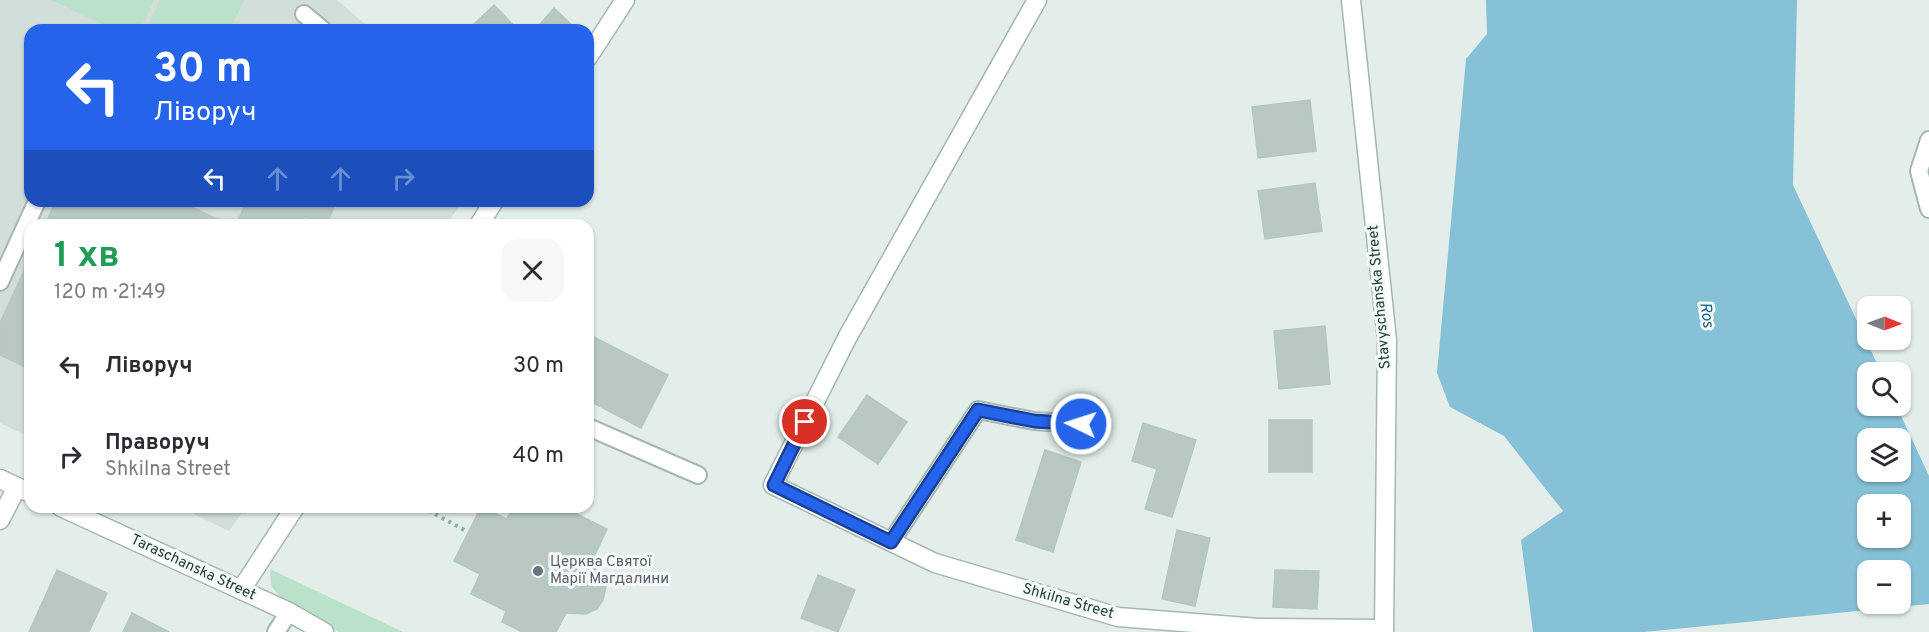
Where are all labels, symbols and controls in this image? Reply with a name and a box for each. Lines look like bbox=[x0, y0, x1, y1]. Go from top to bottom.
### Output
text: 30 m bbox=[153, 44, 252, 97]
icon: left bbox=[54, 48, 132, 126]
text: Ліворуч bbox=[153, 96, 257, 130]
icon: left bbox=[198, 162, 231, 195]
icon: ahead bbox=[261, 162, 294, 195]
icon: ahead bbox=[324, 162, 357, 195]
icon: right bbox=[387, 162, 420, 195]
street label: Stavyschanska Street bbox=[1364, 224, 1396, 370]
text: 1 хв bbox=[54, 234, 120, 280]
button: close bbox=[501, 239, 564, 302]
text: 120 m · 21:49 bbox=[54, 280, 166, 306]
north arrow bbox=[1857, 296, 1911, 350]
map controls bbox=[1857, 296, 1911, 614]
water label: Ros bbox=[1694, 301, 1718, 330]
icon: left bbox=[54, 350, 87, 383]
text: Ліворуч bbox=[105, 353, 193, 380]
text: 30 m bbox=[513, 353, 564, 380]
button: search bbox=[1857, 362, 1911, 416]
position arrow bbox=[1049, 392, 1113, 456]
pin bbox=[779, 396, 830, 447]
icon: arrive bbox=[788, 405, 821, 438]
button: layers bbox=[1857, 428, 1911, 482]
text: Праворуч bbox=[105, 430, 210, 457]
icon: right bbox=[54, 440, 87, 473]
text: 40 m bbox=[512, 443, 564, 470]
text: Shkilna Street bbox=[105, 457, 231, 483]
button: + bbox=[1857, 494, 1911, 548]
street label: Taraschanska Street bbox=[127, 531, 259, 605]
place label: Церква Святої Марії Магдалини bbox=[550, 553, 669, 589]
button: − bbox=[1857, 560, 1911, 614]
marker: Церква Святої Марії Магдалини bbox=[531, 564, 545, 578]
street label: Shkilna Street bbox=[1020, 580, 1116, 624]

